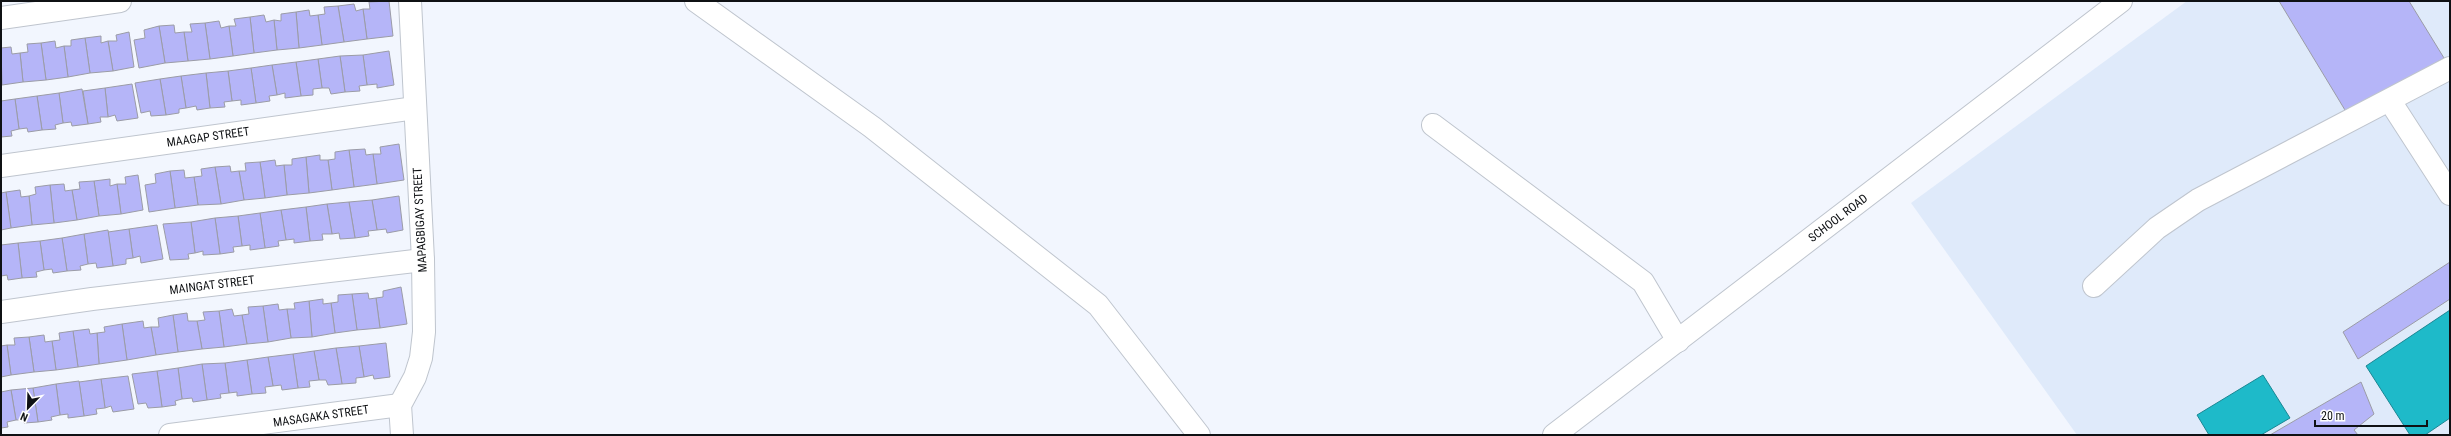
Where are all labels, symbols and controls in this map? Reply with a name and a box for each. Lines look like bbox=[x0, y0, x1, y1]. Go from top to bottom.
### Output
street label: MAAGAP STREET bbox=[166, 124, 250, 150]
street label: MAPAGBIGAY STREET bbox=[410, 167, 430, 273]
street label: SCHOOL ROAD bbox=[1806, 191, 1871, 245]
street label: MAINGAT STREET bbox=[169, 273, 255, 297]
north arrow bbox=[8, 388, 48, 428]
street label: MASAGAKA STREET bbox=[272, 402, 370, 430]
scale bar bbox=[2315, 402, 2427, 428]
text: N bbox=[18, 409, 30, 424]
text: 20 m bbox=[2321, 409, 2345, 423]

